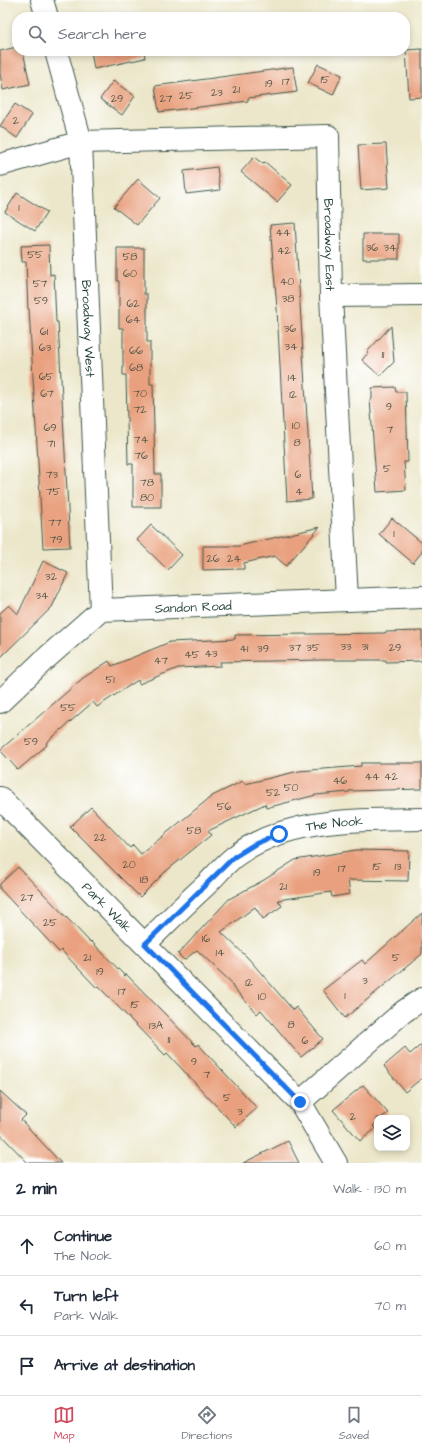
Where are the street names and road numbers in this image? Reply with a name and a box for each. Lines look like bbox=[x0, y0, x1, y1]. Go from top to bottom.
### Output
street label: Broadway East bbox=[319, 198, 339, 292]
street label: Broadway West bbox=[77, 279, 99, 378]
street label: Sandon Road bbox=[154, 597, 233, 618]
street label: The Nook bbox=[304, 812, 364, 836]
street label: Park Walk bbox=[78, 878, 136, 937]

